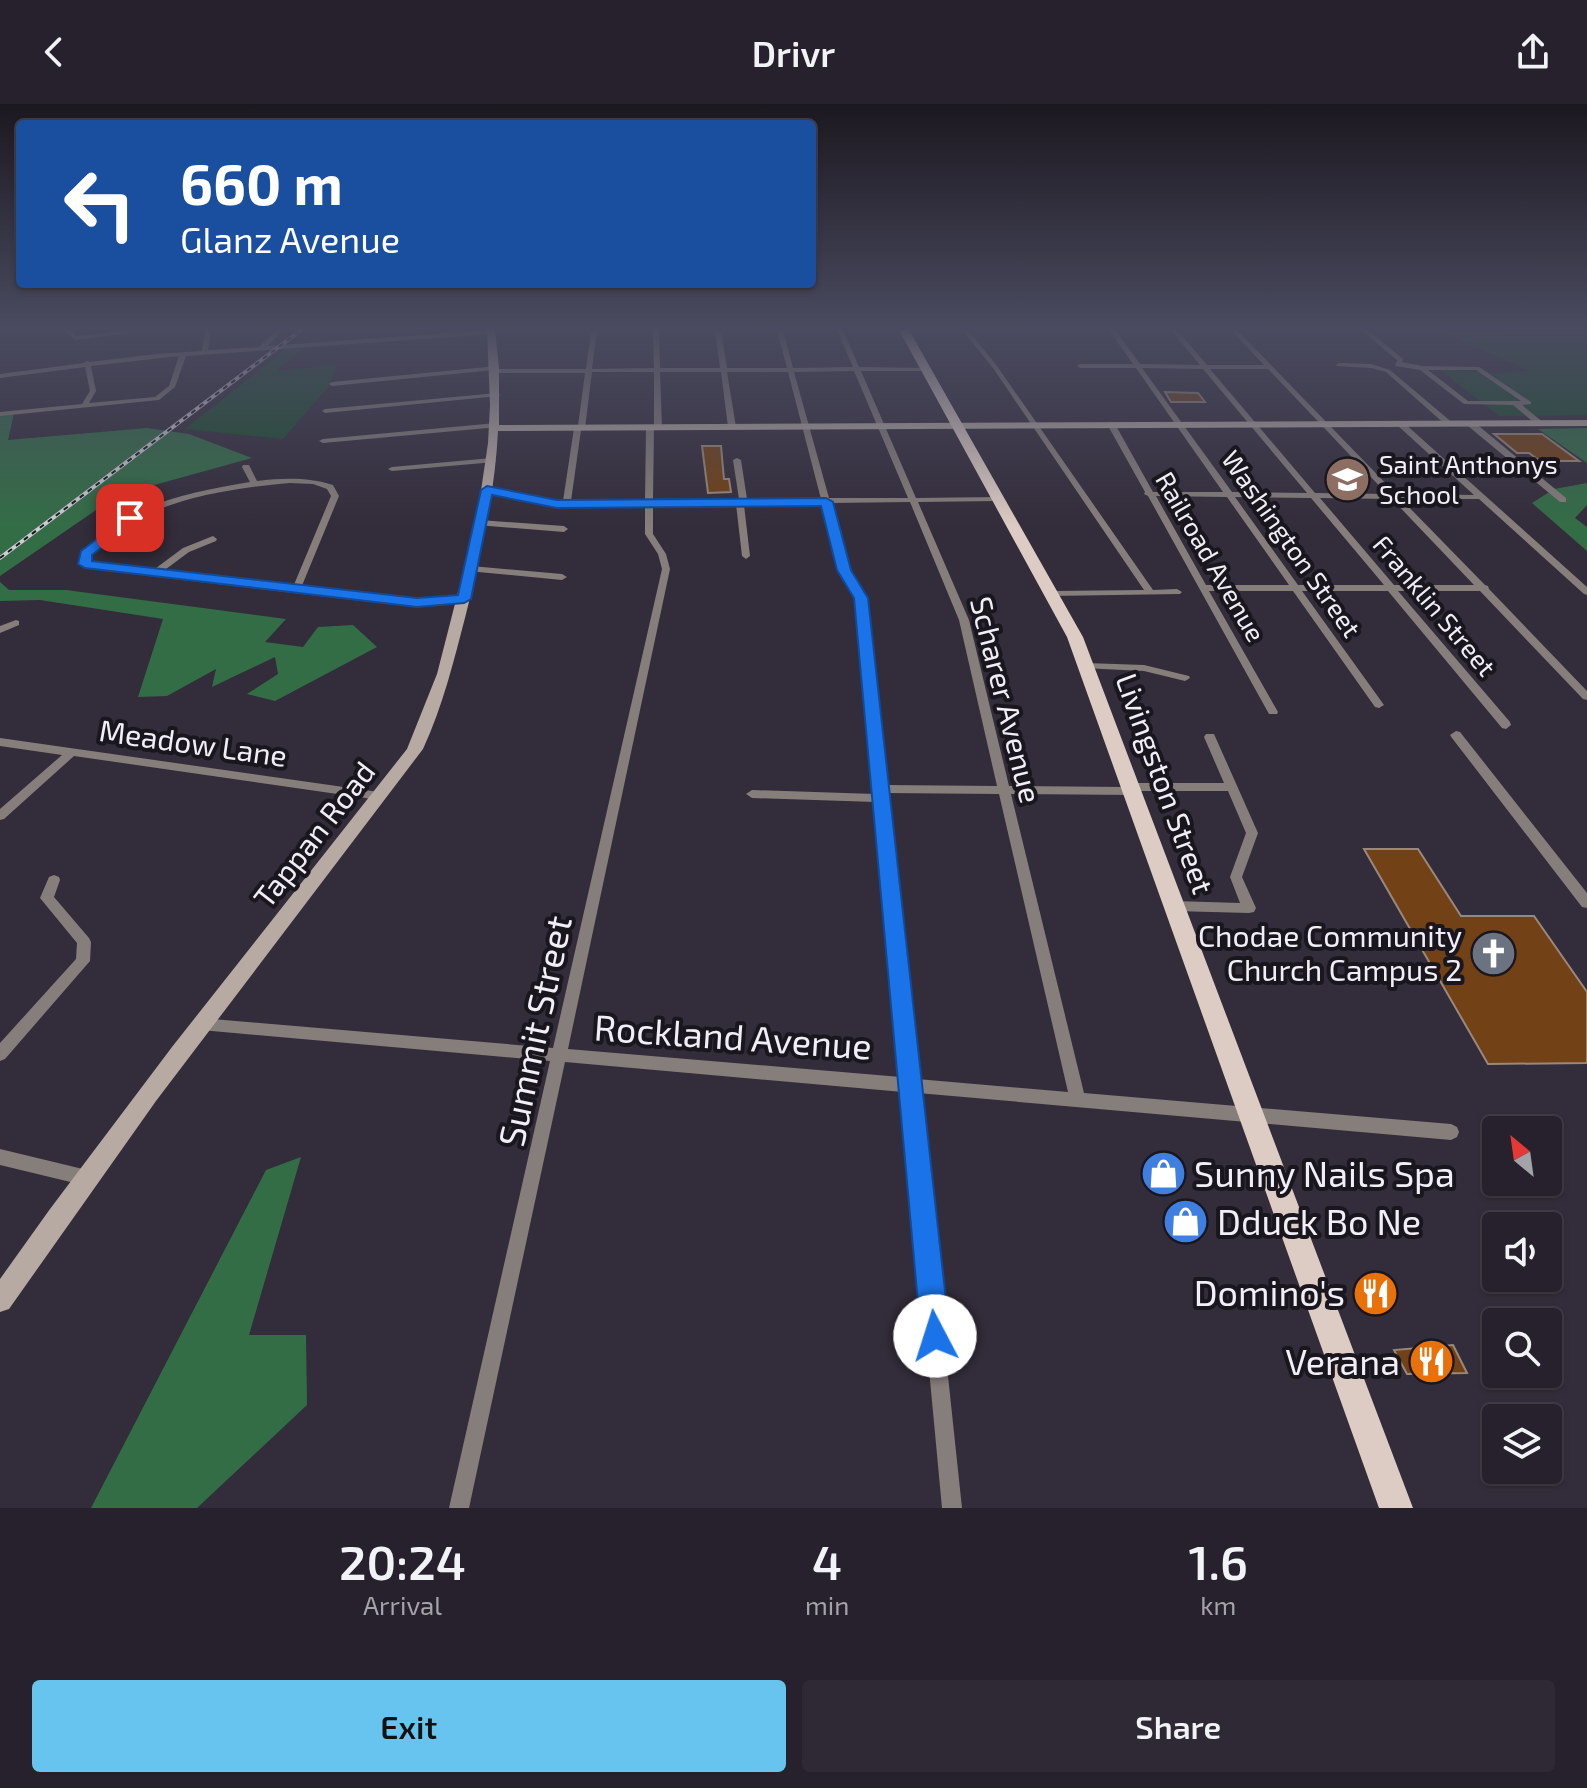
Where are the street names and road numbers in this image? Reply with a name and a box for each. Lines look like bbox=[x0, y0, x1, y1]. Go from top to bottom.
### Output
street label: Washington Street bbox=[1216, 444, 1368, 643]
street label: Railroad Avenue bbox=[1150, 466, 1272, 647]
street label: Franklin Street bbox=[1367, 528, 1503, 682]
street label: Scharer Avenue bbox=[964, 593, 1050, 806]
street label: Livingston Street bbox=[1109, 668, 1222, 898]
street label: Meadow Lane bbox=[97, 711, 290, 773]
street label: Tappan Road bbox=[245, 754, 382, 914]
street label: Summit Street bbox=[488, 912, 579, 1150]
street label: Rockland Avenue bbox=[593, 1004, 873, 1067]

